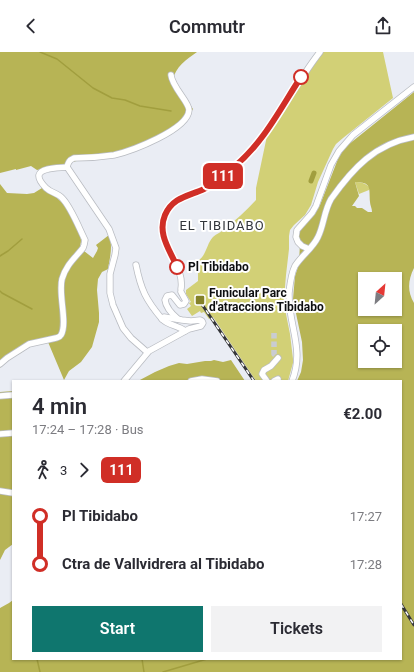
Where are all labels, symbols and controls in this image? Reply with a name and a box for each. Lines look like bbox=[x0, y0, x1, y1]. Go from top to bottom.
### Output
icon: back bbox=[20, 15, 42, 37]
icon: share bbox=[372, 15, 394, 37]
text: Commutr bbox=[169, 16, 245, 37]
unlabelled marker bbox=[293, 69, 309, 85]
line badge: 111 bbox=[200, 163, 246, 189]
text: 111 bbox=[211, 168, 235, 184]
district label: EL TIBIDABO bbox=[179, 218, 265, 233]
marker: Pl Tibidabo bbox=[169, 259, 185, 275]
place label: Pl Tibidabo bbox=[188, 260, 249, 274]
north arrow bbox=[358, 272, 402, 316]
map controls bbox=[358, 272, 402, 368]
place label: Funicular Parc d'atraccions Tibidabo bbox=[209, 286, 324, 314]
marker: Funicular Parc d'atraccions Tibidabo bbox=[194, 294, 206, 306]
button: locate bbox=[358, 324, 402, 368]
text: 4 min bbox=[32, 394, 87, 419]
text: €2.00 bbox=[343, 405, 382, 423]
text: 17:24 – 17:28 · Bus bbox=[32, 422, 144, 437]
icon: walk bbox=[32, 459, 54, 481]
icon: forward bbox=[73, 459, 95, 481]
text: 111 bbox=[109, 462, 133, 478]
text: 3 bbox=[60, 463, 67, 478]
text: Pl Tibidabo bbox=[62, 507, 138, 525]
text: 17:27 bbox=[350, 509, 382, 524]
text: Ctra de Vallvidrera al Tibidabo bbox=[62, 555, 264, 573]
text: 17:28 bbox=[350, 557, 382, 572]
button: Start bbox=[32, 606, 203, 652]
button: Tickets bbox=[211, 606, 382, 652]

